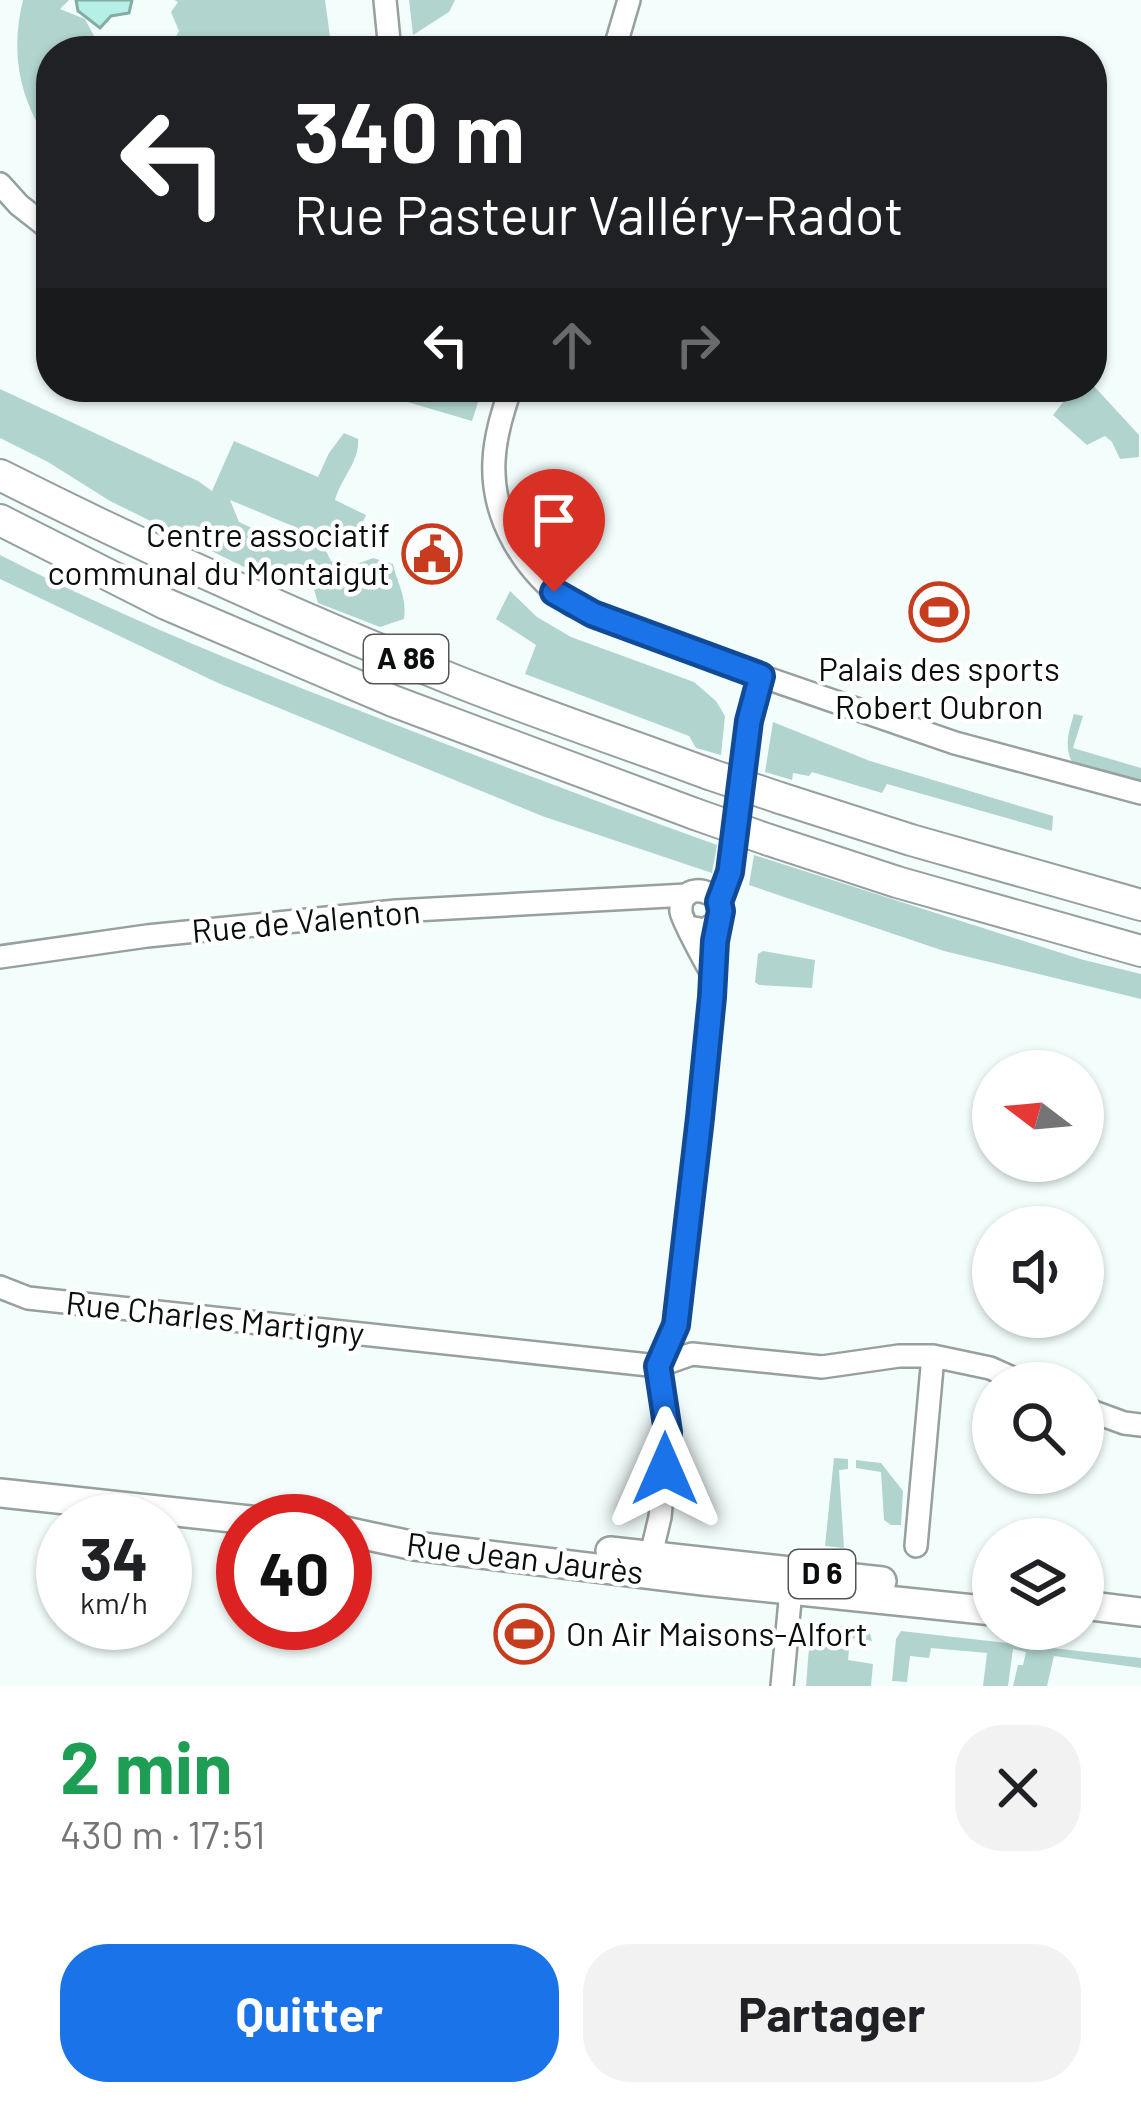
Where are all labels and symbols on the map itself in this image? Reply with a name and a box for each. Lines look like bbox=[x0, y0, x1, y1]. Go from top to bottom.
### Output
pin bbox=[503, 469, 605, 592]
place label: Centre associatif communal du Montaigut bbox=[48, 514, 390, 592]
public building icon: Centre associatif communal du Montaigut bbox=[401, 523, 463, 585]
sports icon: Palais des sports Robert Oubron bbox=[908, 581, 970, 643]
road number: A 86 bbox=[364, 635, 448, 683]
place label: Palais des sports Robert Oubron bbox=[818, 648, 1060, 726]
street label: Rue de Valenton bbox=[190, 890, 422, 950]
north arrow bbox=[972, 1050, 1104, 1182]
street label: Rue Charles Martigny bbox=[64, 1281, 366, 1353]
position arrow bbox=[602, 1406, 728, 1532]
speed limit sign: 40 bbox=[216, 1494, 372, 1650]
street label: Rue Jean Jaurès bbox=[404, 1523, 646, 1591]
road number: D 6 bbox=[789, 1550, 855, 1598]
sports icon: On Air Maisons-Alfort bbox=[493, 1603, 555, 1665]
place label: On Air Maisons-Alfort bbox=[566, 1613, 868, 1653]

